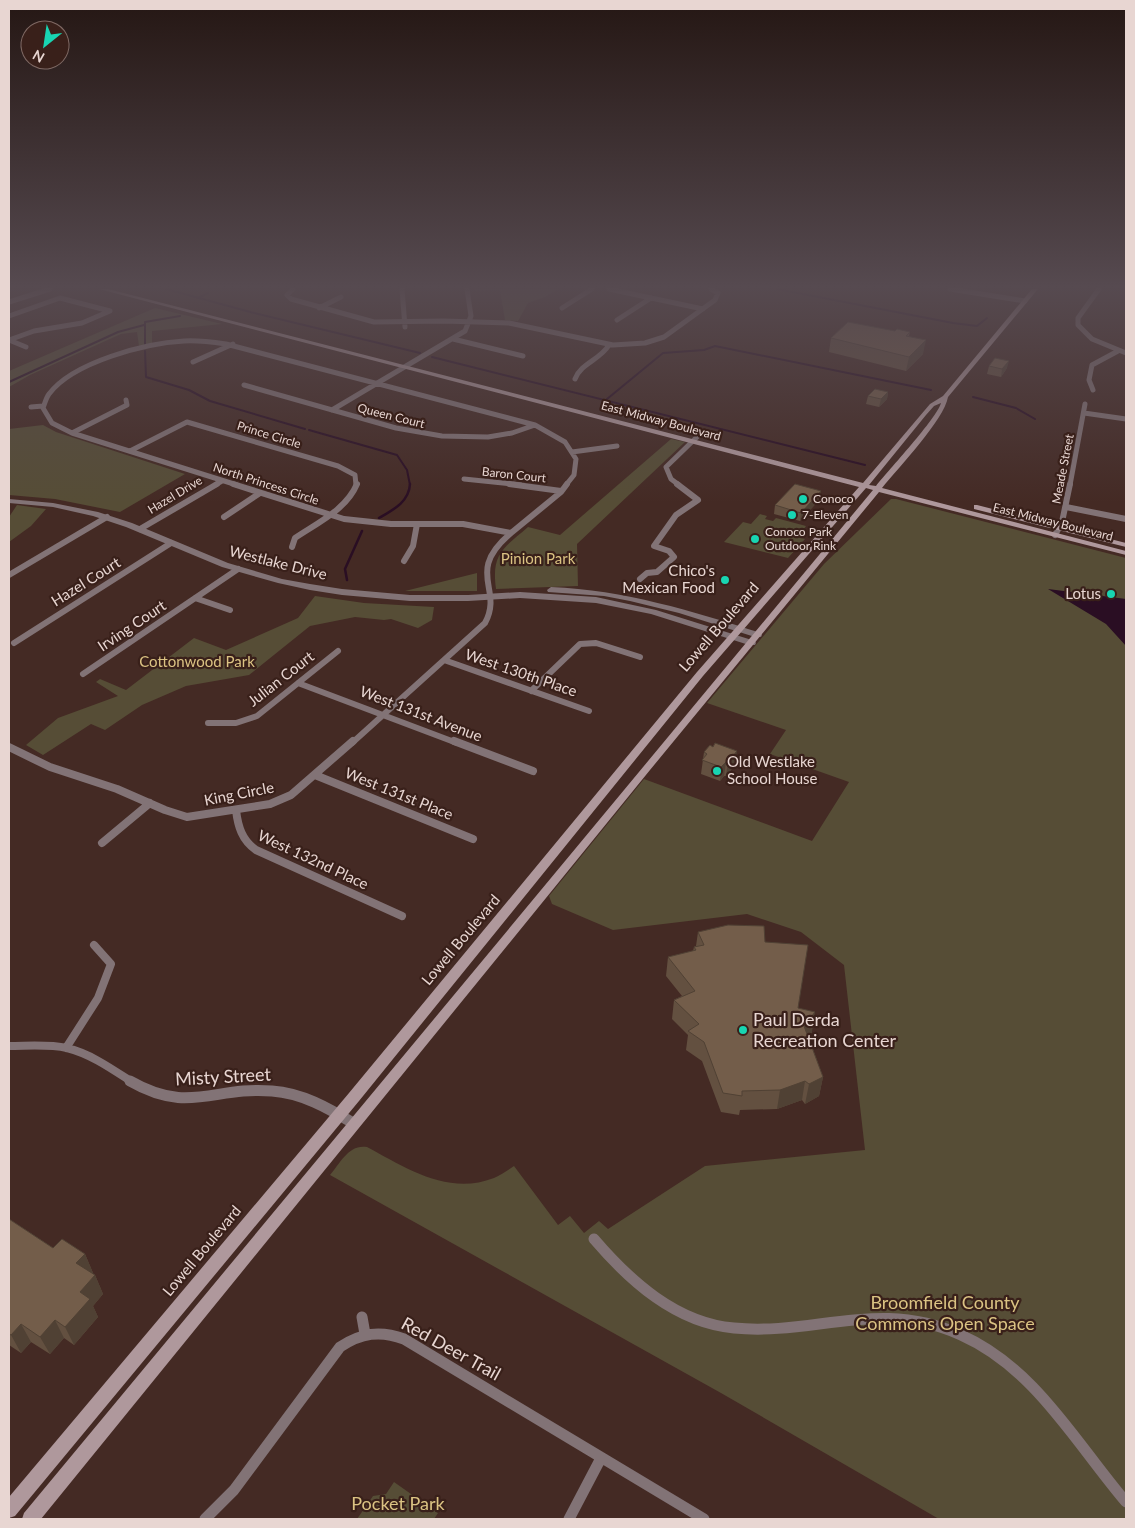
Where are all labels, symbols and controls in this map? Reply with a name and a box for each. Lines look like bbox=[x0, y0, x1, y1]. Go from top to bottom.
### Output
north arrow bbox=[20, 20, 70, 70]
text: N bbox=[29, 47, 47, 67]
street label: East Midway Boulevard bbox=[600, 397, 723, 444]
street label: Queen Court bbox=[356, 400, 427, 431]
street label: Prince Circle bbox=[235, 418, 303, 451]
street label: Meade Street bbox=[1048, 432, 1077, 505]
street label: North Princess Circle bbox=[211, 459, 321, 508]
street label: Baron Court bbox=[481, 464, 548, 485]
street label: Hazel Drive bbox=[145, 472, 205, 517]
place label: Conoco bbox=[813, 491, 854, 506]
marker: Conoco bbox=[797, 493, 809, 505]
street label: East Midway Boulevard bbox=[992, 499, 1115, 544]
place label: 7-Eleven bbox=[802, 507, 848, 522]
marker: 7-Eleven bbox=[786, 509, 798, 521]
place label: Conoco Park Outdoor Rink bbox=[765, 524, 837, 553]
marker: Conoco Park Outdoor Rink bbox=[749, 533, 761, 545]
street label: Westlake Drive bbox=[227, 541, 329, 583]
park label: Pinion Park bbox=[501, 549, 576, 567]
street label: Hazel Court bbox=[48, 552, 124, 610]
place label: Chico's Mexican Food bbox=[622, 561, 715, 596]
marker: Chico's Mexican Food bbox=[719, 574, 731, 586]
street label: Lowell Boulevard bbox=[675, 578, 762, 675]
place label: Lotus bbox=[1065, 584, 1101, 602]
marker: Lotus bbox=[1105, 588, 1117, 600]
street label: Irving Court bbox=[94, 595, 170, 655]
street label: West 130th Place bbox=[463, 645, 580, 700]
street label: Julian Court bbox=[244, 646, 317, 710]
park label: Cottonwood Park bbox=[139, 652, 255, 670]
street label: West 131st Avenue bbox=[358, 681, 485, 745]
place label: Old Westlake School House bbox=[727, 752, 818, 787]
street label: West 131st Place bbox=[343, 763, 456, 823]
marker: Old Westlake School House bbox=[711, 765, 723, 777]
street label: King Circle bbox=[202, 777, 275, 809]
street label: West 132nd Place bbox=[255, 826, 372, 893]
street label: Lowell Boulevard bbox=[417, 891, 503, 988]
place label: Paul Derda Recreation Center bbox=[753, 1008, 896, 1051]
marker: Paul Derda Recreation Center bbox=[737, 1024, 749, 1036]
street label: Misty Street bbox=[174, 1062, 272, 1089]
street label: Lowell Boulevard bbox=[158, 1202, 244, 1299]
park label: Broomfield County Commons Open Space bbox=[855, 1291, 1035, 1334]
street label: Red Deer Trail bbox=[398, 1312, 505, 1384]
park label: Pocket Park bbox=[351, 1492, 446, 1514]

